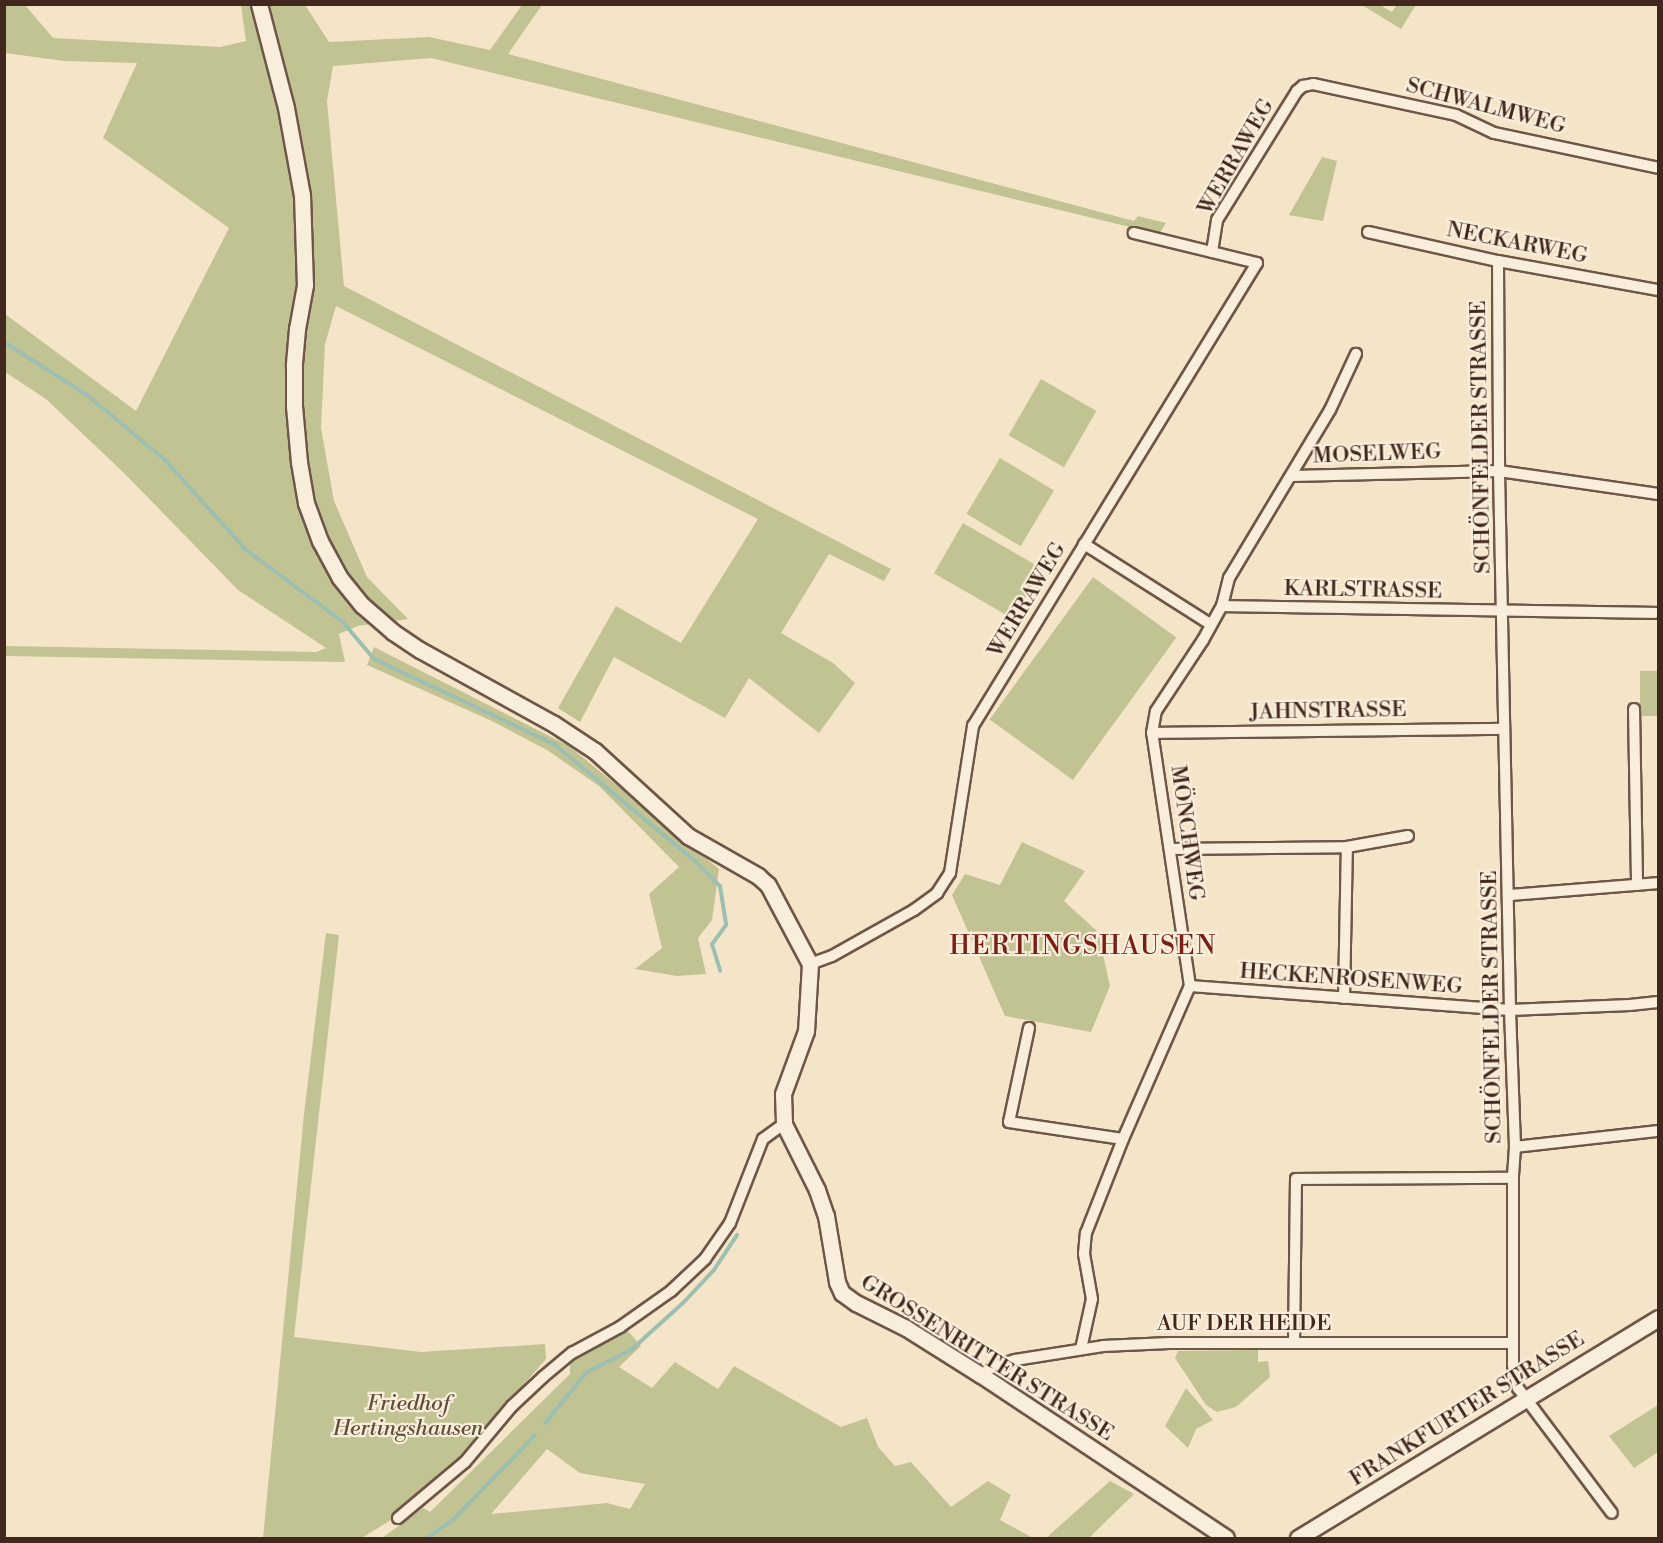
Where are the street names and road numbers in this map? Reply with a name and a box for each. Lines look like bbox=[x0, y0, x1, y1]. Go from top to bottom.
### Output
street label: SCHWALMWEG bbox=[1403, 72, 1569, 140]
street label: WERRAWEG bbox=[1192, 94, 1280, 220]
street label: NECKARWEG bbox=[1444, 216, 1590, 270]
street label: SCHÖNFELDER STRASSE bbox=[1465, 300, 1497, 574]
street label: MOSELWEG bbox=[1312, 439, 1442, 469]
street label: WERRAWEG bbox=[982, 538, 1072, 662]
street label: KARLSTRASSE bbox=[1284, 575, 1442, 605]
street label: JAHNSTRASSE bbox=[1249, 696, 1407, 726]
street label: MÖNCHWEG bbox=[1164, 763, 1210, 903]
street label: SCHÖNFELDER STRASSE bbox=[1476, 870, 1508, 1144]
street label: HECKENROSENWEG bbox=[1239, 958, 1463, 1000]
street label: GROSSENRITTER STRASSE bbox=[856, 1269, 1118, 1447]
street label: AUF DER HEIDE bbox=[1157, 1311, 1331, 1337]
street label: FRANKFURTER STRASSE bbox=[1345, 1326, 1589, 1492]

